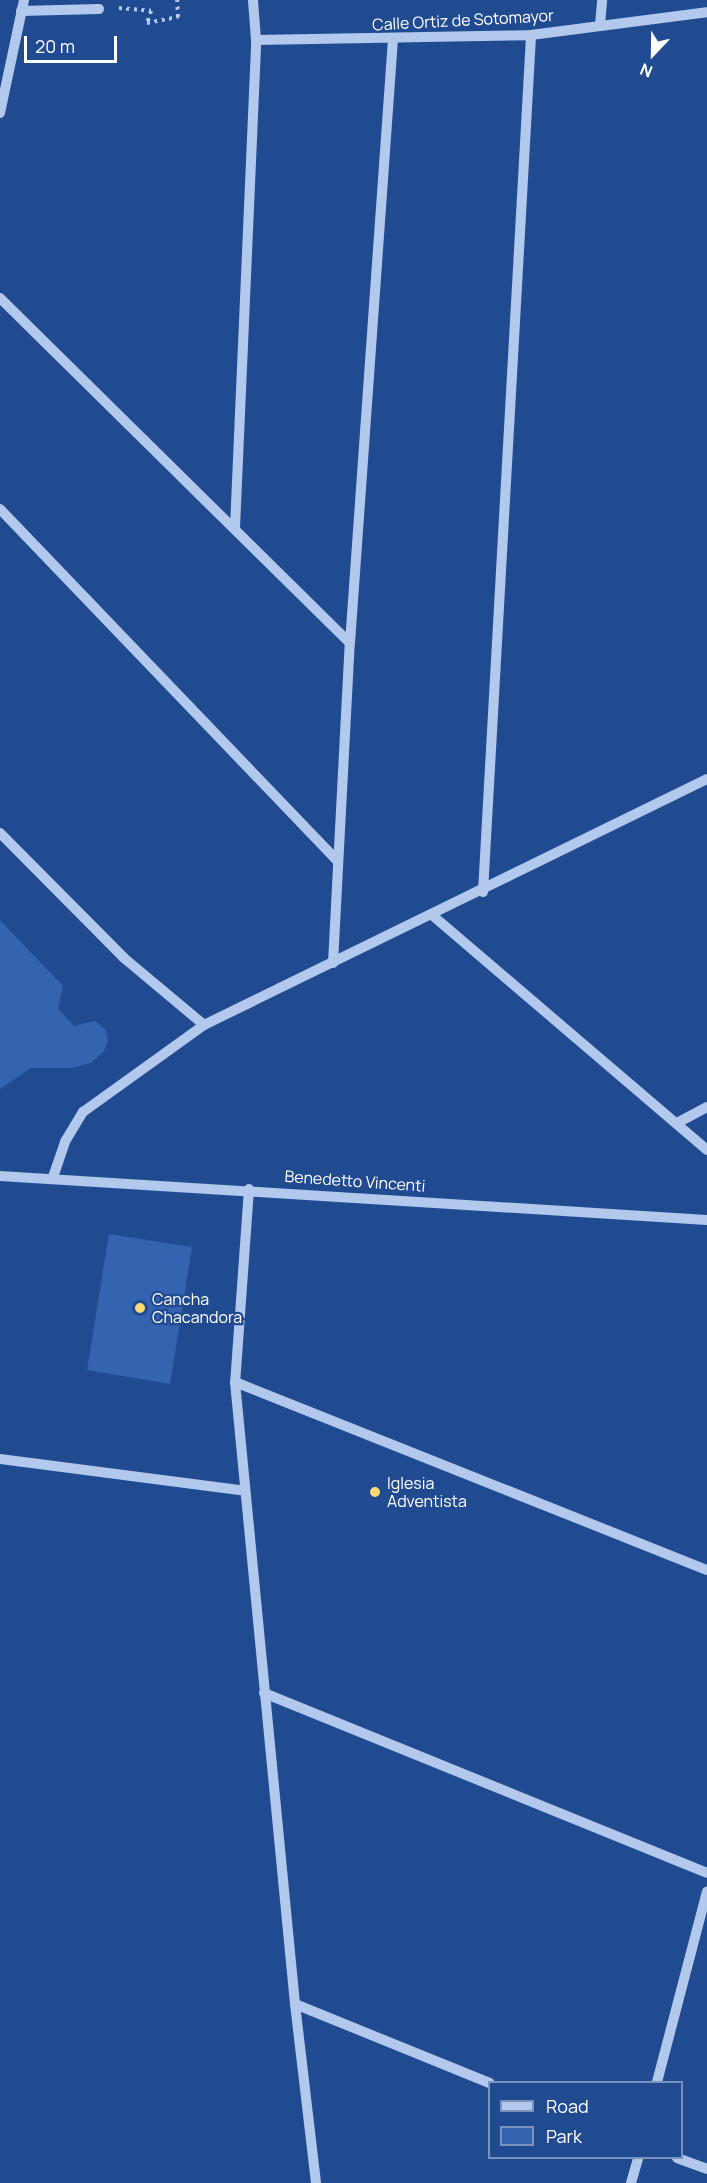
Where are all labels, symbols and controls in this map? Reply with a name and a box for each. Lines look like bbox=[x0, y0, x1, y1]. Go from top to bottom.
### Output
street label: Calle Ortiz de Sotomayor bbox=[372, 6, 554, 34]
scale bar bbox=[27, 24, 120, 62]
north arrow bbox=[623, 24, 683, 84]
text: 20 m bbox=[35, 34, 75, 58]
text: N bbox=[637, 58, 656, 83]
street label: Benedetto Vincenti bbox=[284, 1167, 426, 1195]
place label: Cancha Chacandora bbox=[152, 1289, 242, 1327]
marker: Cancha Chacandora bbox=[133, 1301, 147, 1315]
place label: Iglesia Adventista bbox=[387, 1473, 467, 1511]
marker: Iglesia Adventista bbox=[368, 1485, 382, 1499]
legend bbox=[488, 2081, 683, 2159]
text: Road bbox=[546, 2094, 589, 2118]
text: Park bbox=[546, 2124, 582, 2148]

